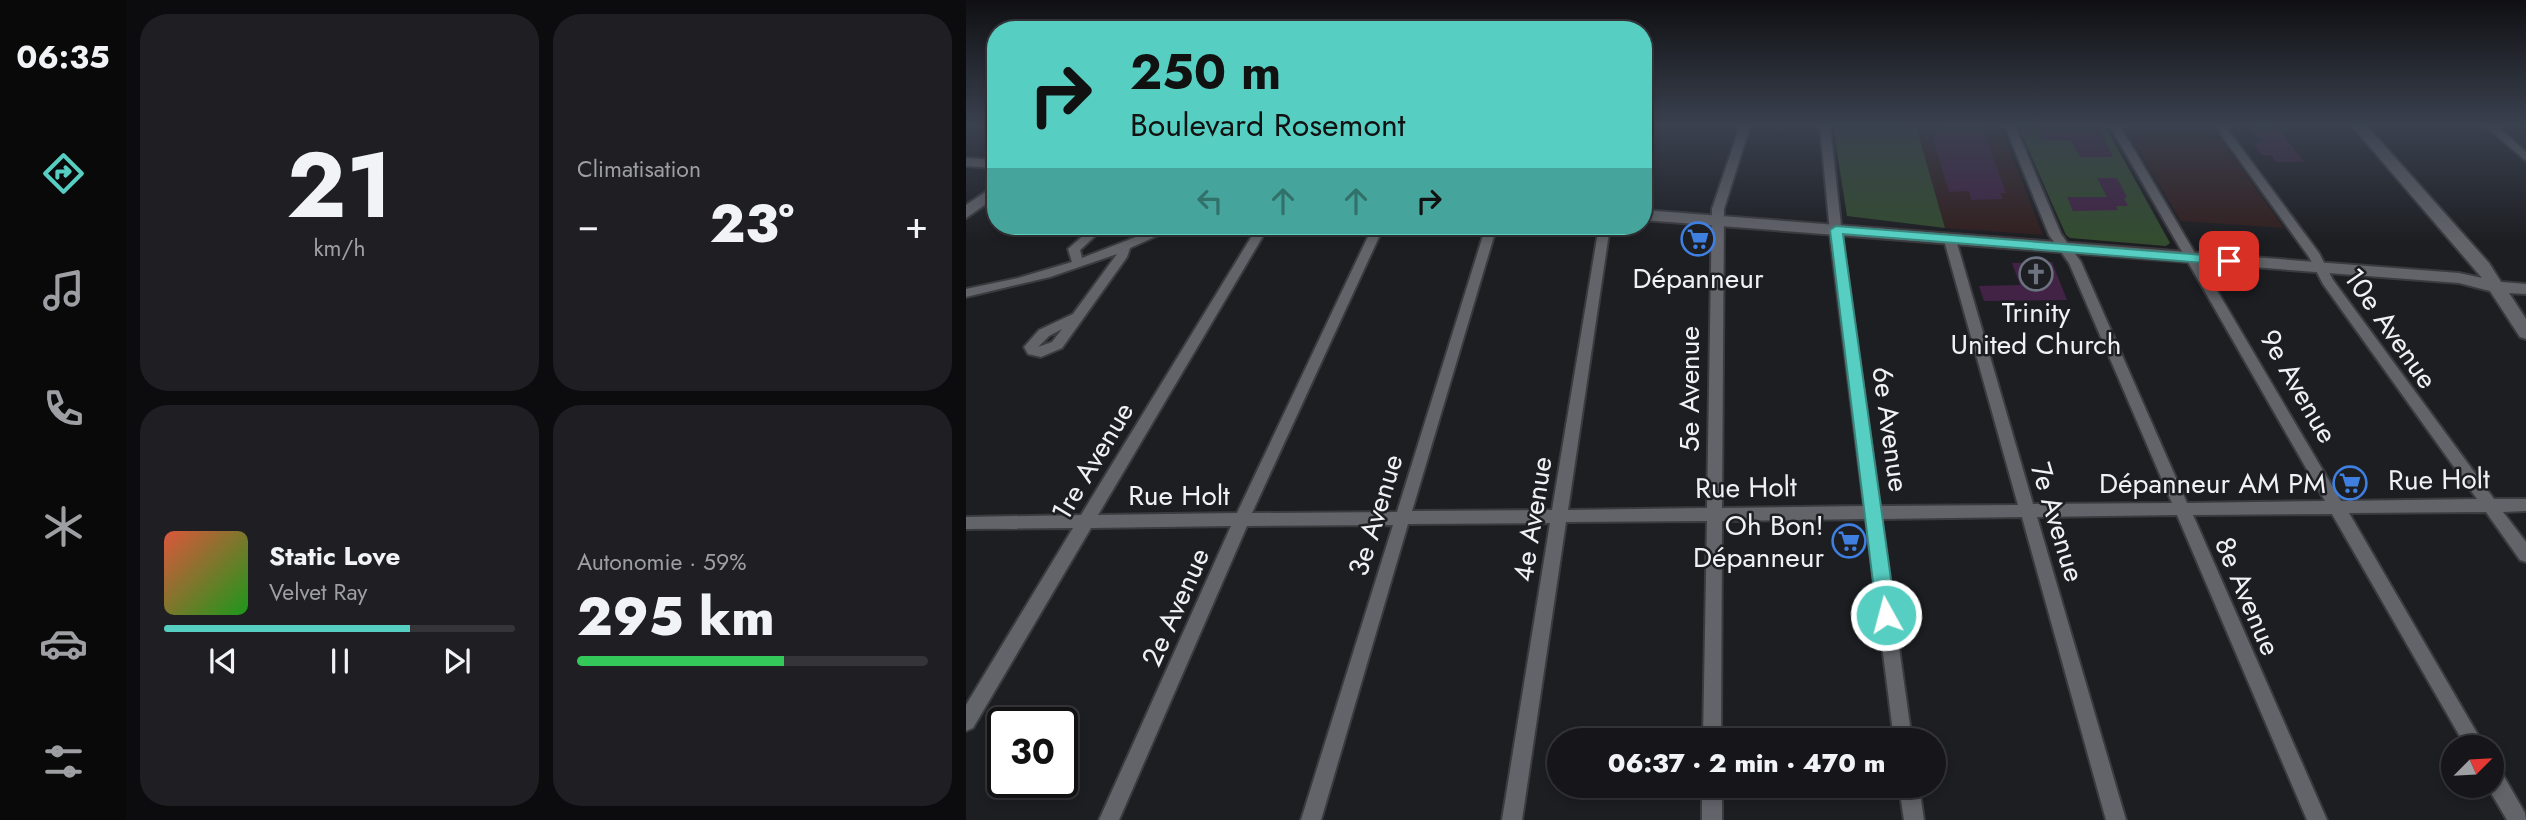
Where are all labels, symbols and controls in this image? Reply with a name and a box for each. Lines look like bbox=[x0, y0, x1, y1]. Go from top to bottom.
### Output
text: 06:35 bbox=[16, 34, 110, 80]
text: 250 m bbox=[1130, 37, 1281, 107]
icon: right bbox=[1015, 49, 1106, 140]
text: Boulevard Rosemont bbox=[1130, 102, 1405, 148]
text: 21 bbox=[286, 120, 393, 251]
icon: directions bbox=[39, 149, 88, 198]
text: Climatisation bbox=[577, 152, 701, 186]
icon: left bbox=[1191, 182, 1229, 220]
icon: ahead bbox=[1264, 182, 1302, 220]
icon: ahead bbox=[1337, 182, 1375, 220]
icon: right bbox=[1410, 182, 1448, 220]
text: 23° bbox=[710, 186, 794, 262]
text: − bbox=[577, 197, 599, 252]
text: + bbox=[905, 197, 928, 252]
supermarket icon: Dépanneur bbox=[1679, 220, 1717, 258]
text: km/h bbox=[314, 231, 365, 265]
pin bbox=[2199, 231, 2259, 291]
icon: arrive bbox=[2210, 242, 2248, 280]
church icon: Trinity United Church bbox=[2017, 255, 2055, 293]
place label: Dépanneur bbox=[1632, 258, 1764, 299]
street label: 10e Avenue bbox=[2334, 259, 2447, 397]
icon: music bbox=[39, 266, 88, 315]
place label: Trinity United Church bbox=[1951, 292, 2121, 365]
street label: 9e Avenue bbox=[2249, 322, 2348, 451]
street label: 5e Avenue bbox=[1669, 326, 1710, 452]
street label: 6e Avenue bbox=[1861, 364, 1920, 494]
icon: phone bbox=[39, 384, 88, 433]
street label: 1re Avenue bbox=[1041, 394, 1144, 528]
street label: 3e Avenue bbox=[1338, 449, 1413, 581]
street label: 4e Avenue bbox=[1502, 453, 1563, 585]
street label: 7e Avenue bbox=[2020, 458, 2095, 587]
street label: Rue Holt bbox=[2388, 458, 2490, 501]
place label: Dépanneur AM PM bbox=[2099, 463, 2326, 504]
supermarket icon: Dépanneur AM PM bbox=[2331, 464, 2369, 502]
street label: Rue Holt bbox=[1695, 466, 1797, 509]
street label: Rue Holt bbox=[1128, 475, 1230, 516]
icon: climate bbox=[39, 502, 88, 551]
place label: Oh Bon! Dépanneur bbox=[1693, 505, 1824, 578]
supermarket icon: Oh Bon! Dépanneur bbox=[1830, 522, 1868, 560]
street label: 8e Avenue bbox=[2204, 530, 2291, 662]
text: Static Love bbox=[269, 537, 401, 575]
street label: 2e Avenue bbox=[1131, 541, 1220, 673]
text: Autonomie · 59% bbox=[577, 545, 746, 579]
text: Velvet Ray bbox=[269, 575, 367, 609]
position arrow bbox=[1849, 578, 1923, 652]
text: 295 km bbox=[577, 579, 775, 655]
icon: car bbox=[39, 619, 88, 668]
icon: previous bbox=[204, 642, 242, 680]
icon: pause bbox=[321, 642, 359, 680]
icon: next bbox=[438, 642, 476, 680]
speed limit sign: 30 bbox=[987, 707, 1078, 798]
north arrow bbox=[2441, 735, 2504, 798]
map controls bbox=[2441, 735, 2504, 798]
icon: filters bbox=[39, 737, 88, 786]
text: 06:37 · 2 min · 470 m bbox=[1608, 744, 1885, 782]

